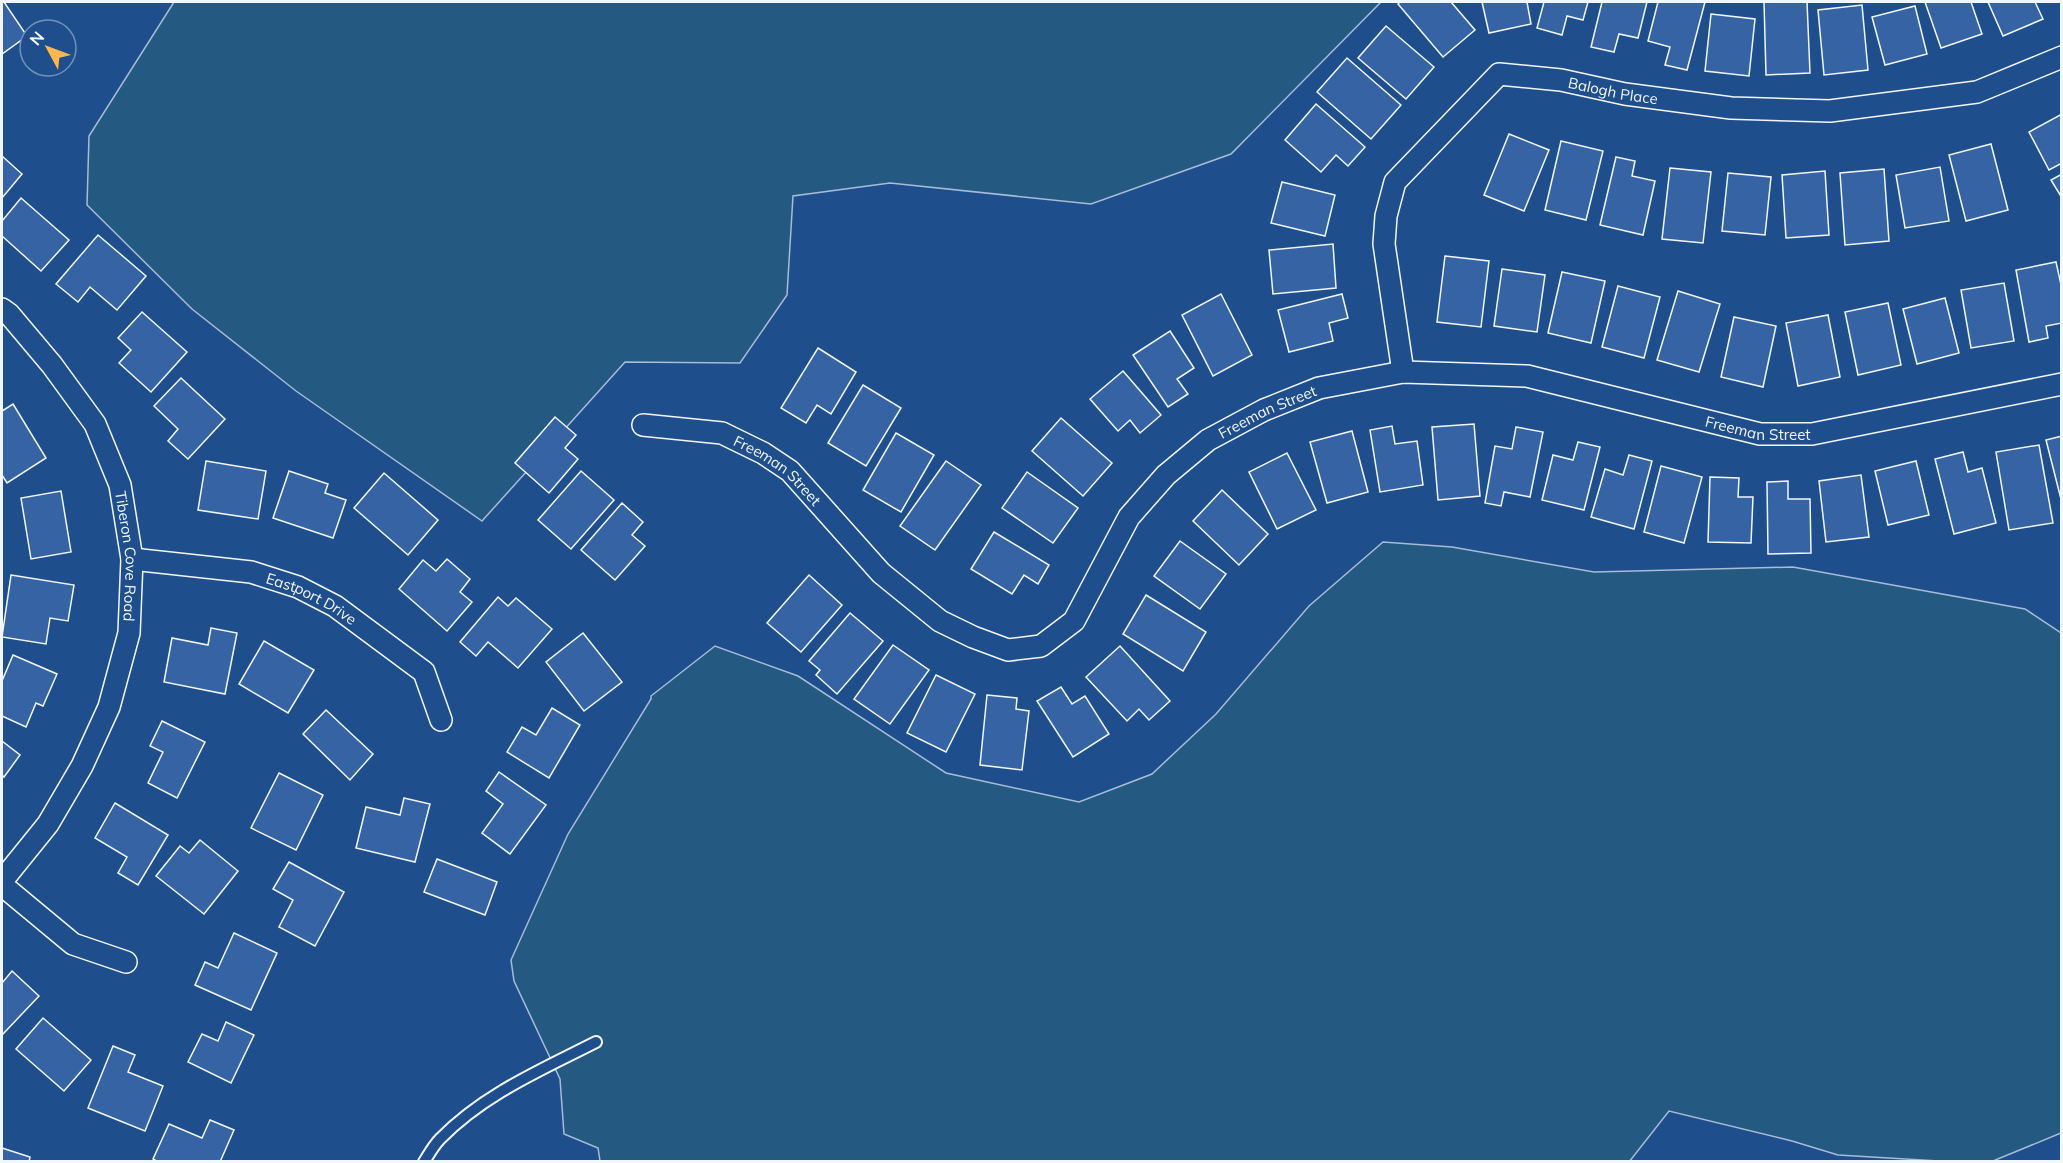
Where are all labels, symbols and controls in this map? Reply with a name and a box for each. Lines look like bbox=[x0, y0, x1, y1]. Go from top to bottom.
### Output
north arrow bbox=[18, 18, 78, 78]
text: N bbox=[25, 27, 48, 49]
street label: Balogh Place bbox=[1566, 72, 1659, 108]
street label: Freeman Street bbox=[1215, 381, 1319, 442]
street label: Freeman Street bbox=[1704, 411, 1811, 444]
street label: Freeman Street bbox=[731, 431, 826, 509]
street label: Tiberon Cove Road bbox=[112, 489, 142, 622]
street label: Eastport Drive bbox=[264, 568, 361, 629]

